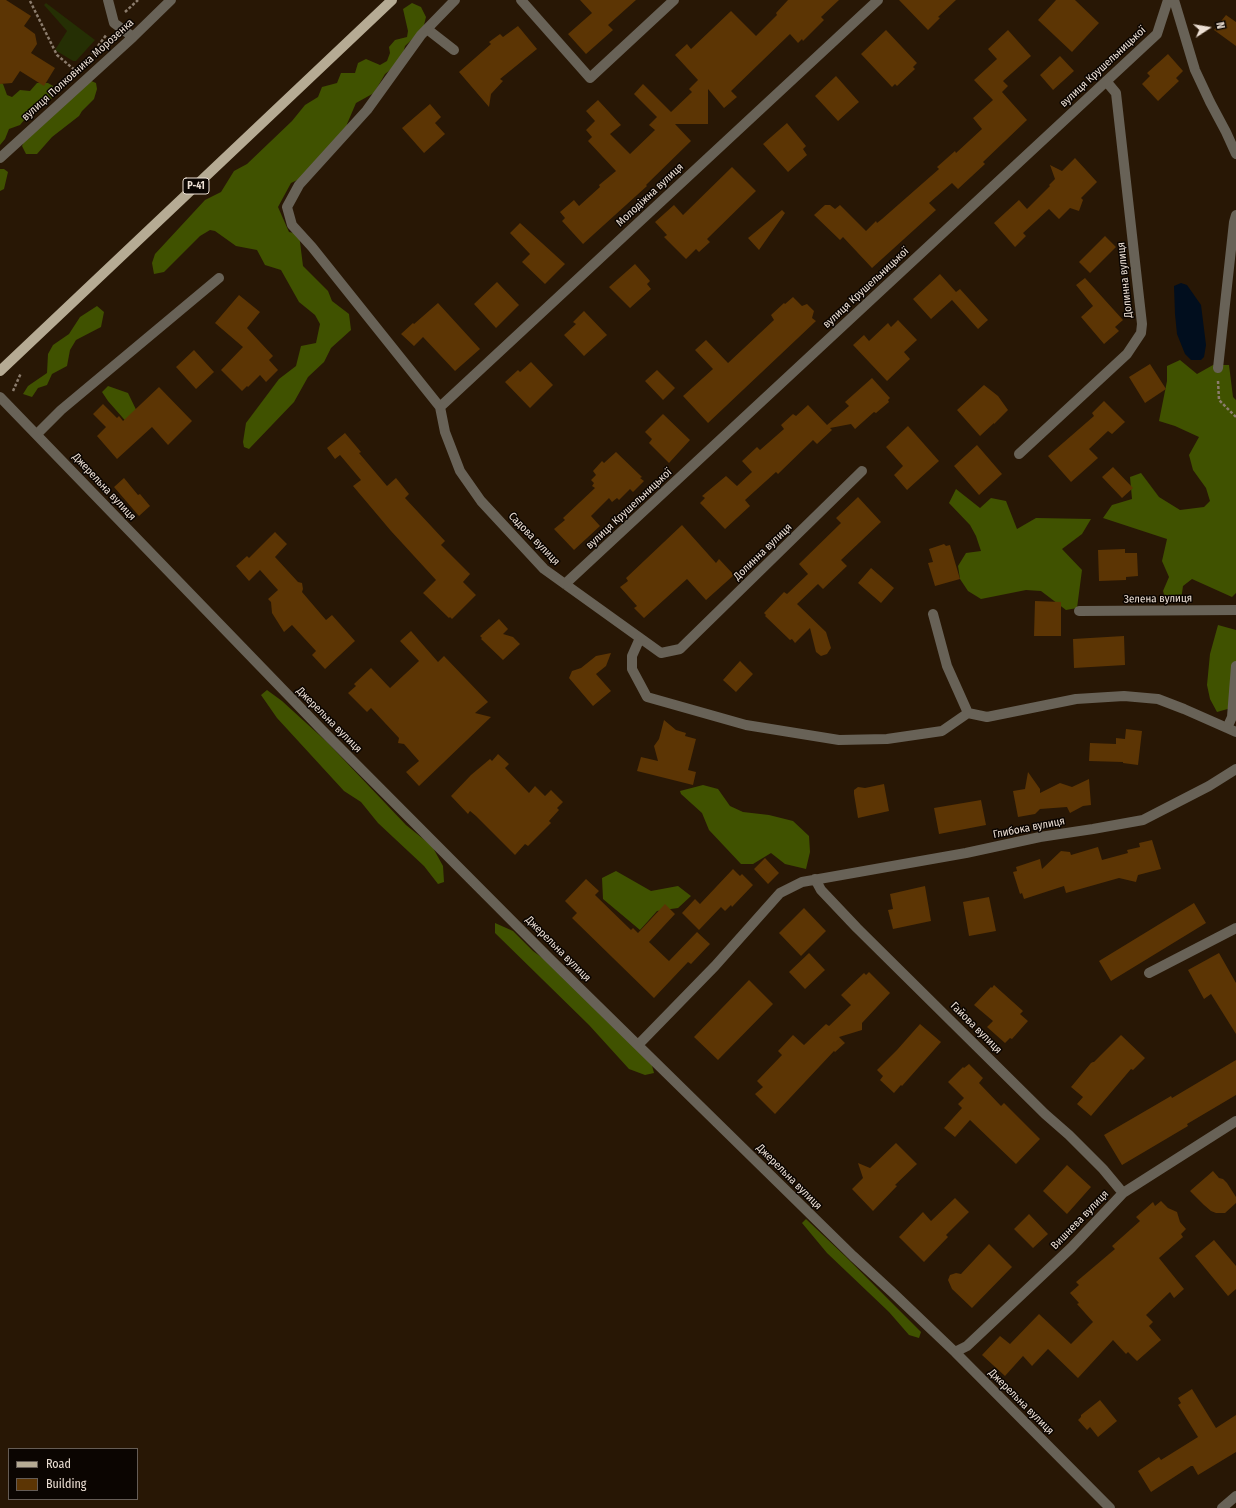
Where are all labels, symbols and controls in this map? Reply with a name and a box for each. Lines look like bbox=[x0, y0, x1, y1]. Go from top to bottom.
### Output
north arrow bbox=[1188, 8, 1228, 48]
street label: вулиця Полковника Морозенка bbox=[19, 16, 137, 124]
text: N bbox=[1213, 21, 1227, 30]
street label: вулиця Крушельницької bbox=[1057, 24, 1149, 110]
street label: Молодіжна вулиця bbox=[614, 160, 686, 230]
road number: Р-41 bbox=[183, 178, 209, 194]
street label: Долинна вулиця bbox=[1114, 241, 1136, 319]
street label: вулиця Крушельницької bbox=[820, 245, 912, 331]
street label: Джерельна вулиця bbox=[69, 451, 139, 523]
street label: вулиця Крушельницької bbox=[583, 466, 675, 552]
street label: Садова вулиця bbox=[505, 510, 563, 568]
street label: Долинна вулиця bbox=[731, 521, 795, 583]
street label: Зелена вулиця bbox=[1124, 592, 1192, 606]
street label: Джерельна вулиця bbox=[293, 684, 365, 756]
street label: Глибока вулиця bbox=[992, 815, 1066, 841]
street label: Джерельна вулиця bbox=[522, 913, 594, 985]
street label: Гайова вулиця bbox=[947, 999, 1005, 1057]
street label: Джерельна вулиця bbox=[753, 1141, 825, 1213]
street label: Вишнева вулиця bbox=[1048, 1188, 1112, 1252]
street label: Джерельна вулиця bbox=[985, 1366, 1057, 1438]
legend bbox=[8, 1448, 138, 1500]
text: Road bbox=[46, 1457, 71, 1471]
text: Building bbox=[46, 1477, 86, 1491]

